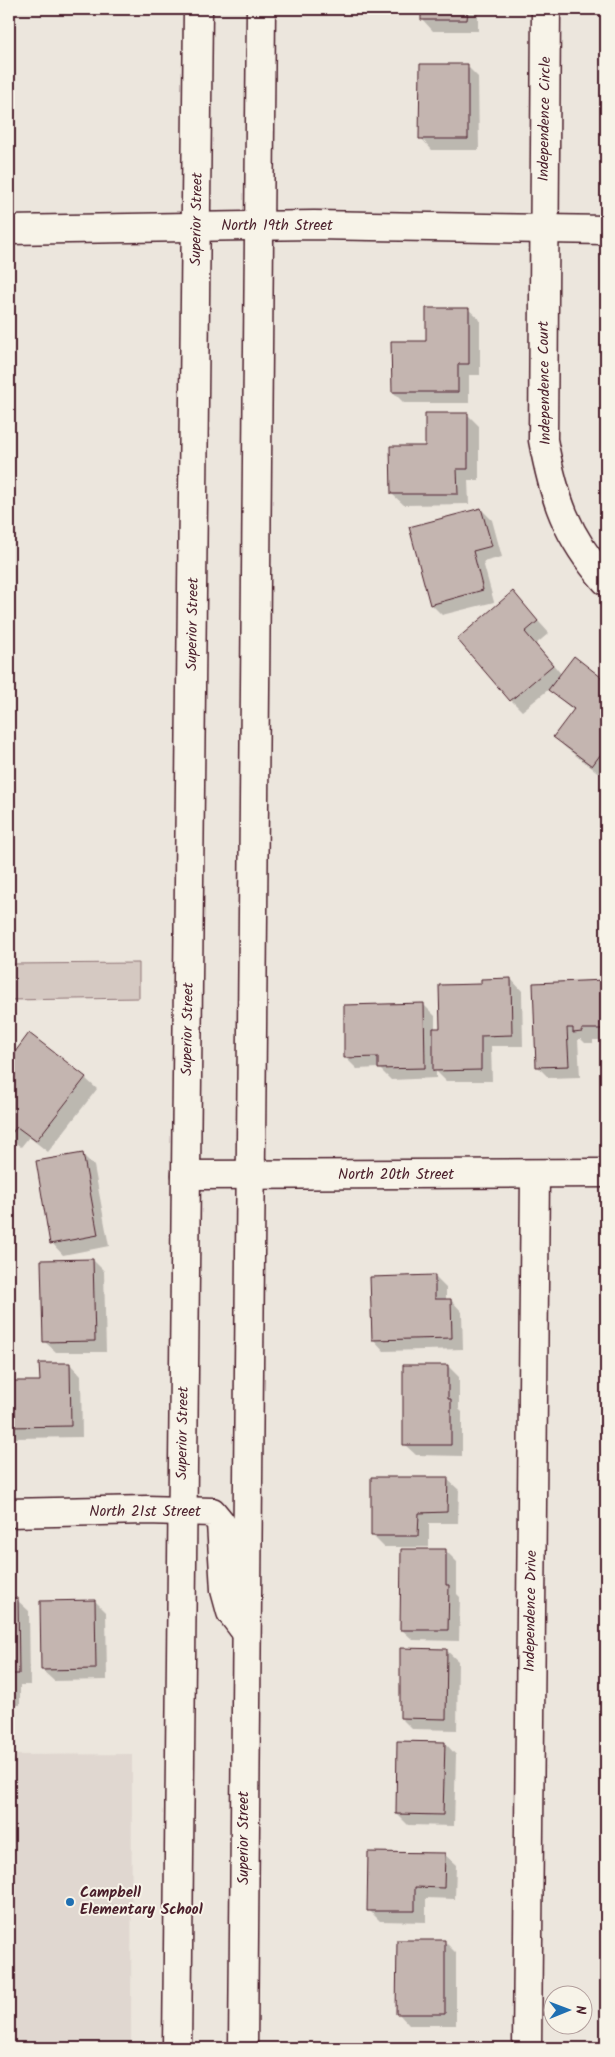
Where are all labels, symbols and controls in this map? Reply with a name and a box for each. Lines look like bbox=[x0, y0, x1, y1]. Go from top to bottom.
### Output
street label: Independence Circle bbox=[532, 56, 558, 182]
street label: Superior Street bbox=[184, 172, 210, 266]
street label: North 19th Street bbox=[221, 214, 333, 238]
street label: Independence Court bbox=[532, 320, 558, 445]
street label: Superior Street bbox=[180, 577, 206, 671]
street label: Superior Street bbox=[175, 982, 201, 1076]
street label: North 20th Street bbox=[338, 1163, 454, 1187]
street label: Superior Street bbox=[170, 1386, 196, 1480]
street label: North 21st Street bbox=[89, 1500, 201, 1524]
street label: Independence Drive bbox=[518, 1550, 544, 1672]
street label: Superior Street bbox=[232, 1791, 256, 1885]
place label: Campbell Elementary School bbox=[80, 1881, 203, 1922]
marker: Campbell Elementary School bbox=[64, 1896, 76, 1908]
north arrow bbox=[542, 1984, 592, 2034]
text: N bbox=[569, 2005, 591, 2015]

